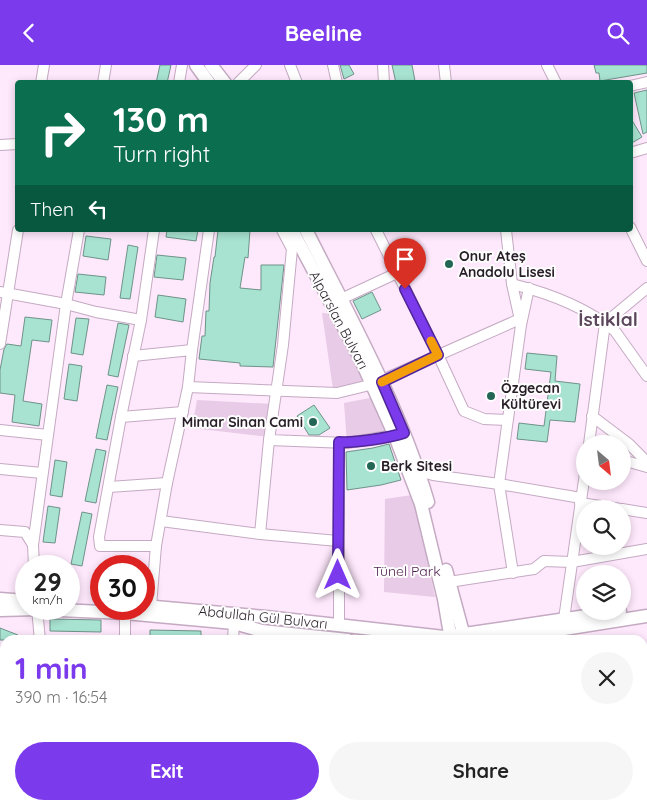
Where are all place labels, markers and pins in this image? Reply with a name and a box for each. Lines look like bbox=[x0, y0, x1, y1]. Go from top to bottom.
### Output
pin bbox=[384, 238, 426, 289]
place label: Onur Ateş Anadolu Lisesi bbox=[459, 247, 555, 281]
marker: Onur Ateş Anadolu Lisesi bbox=[443, 258, 455, 270]
place label: Özgecan Kültürevi bbox=[501, 379, 561, 413]
marker: Özgecan Kültürevi bbox=[485, 390, 497, 402]
place label: Mimar Sinan Cami bbox=[182, 413, 303, 431]
marker: Mimar Sinan Cami bbox=[307, 416, 319, 428]
place label: Berk Sitesi bbox=[381, 457, 452, 475]
marker: Berk Sitesi bbox=[365, 460, 377, 472]

